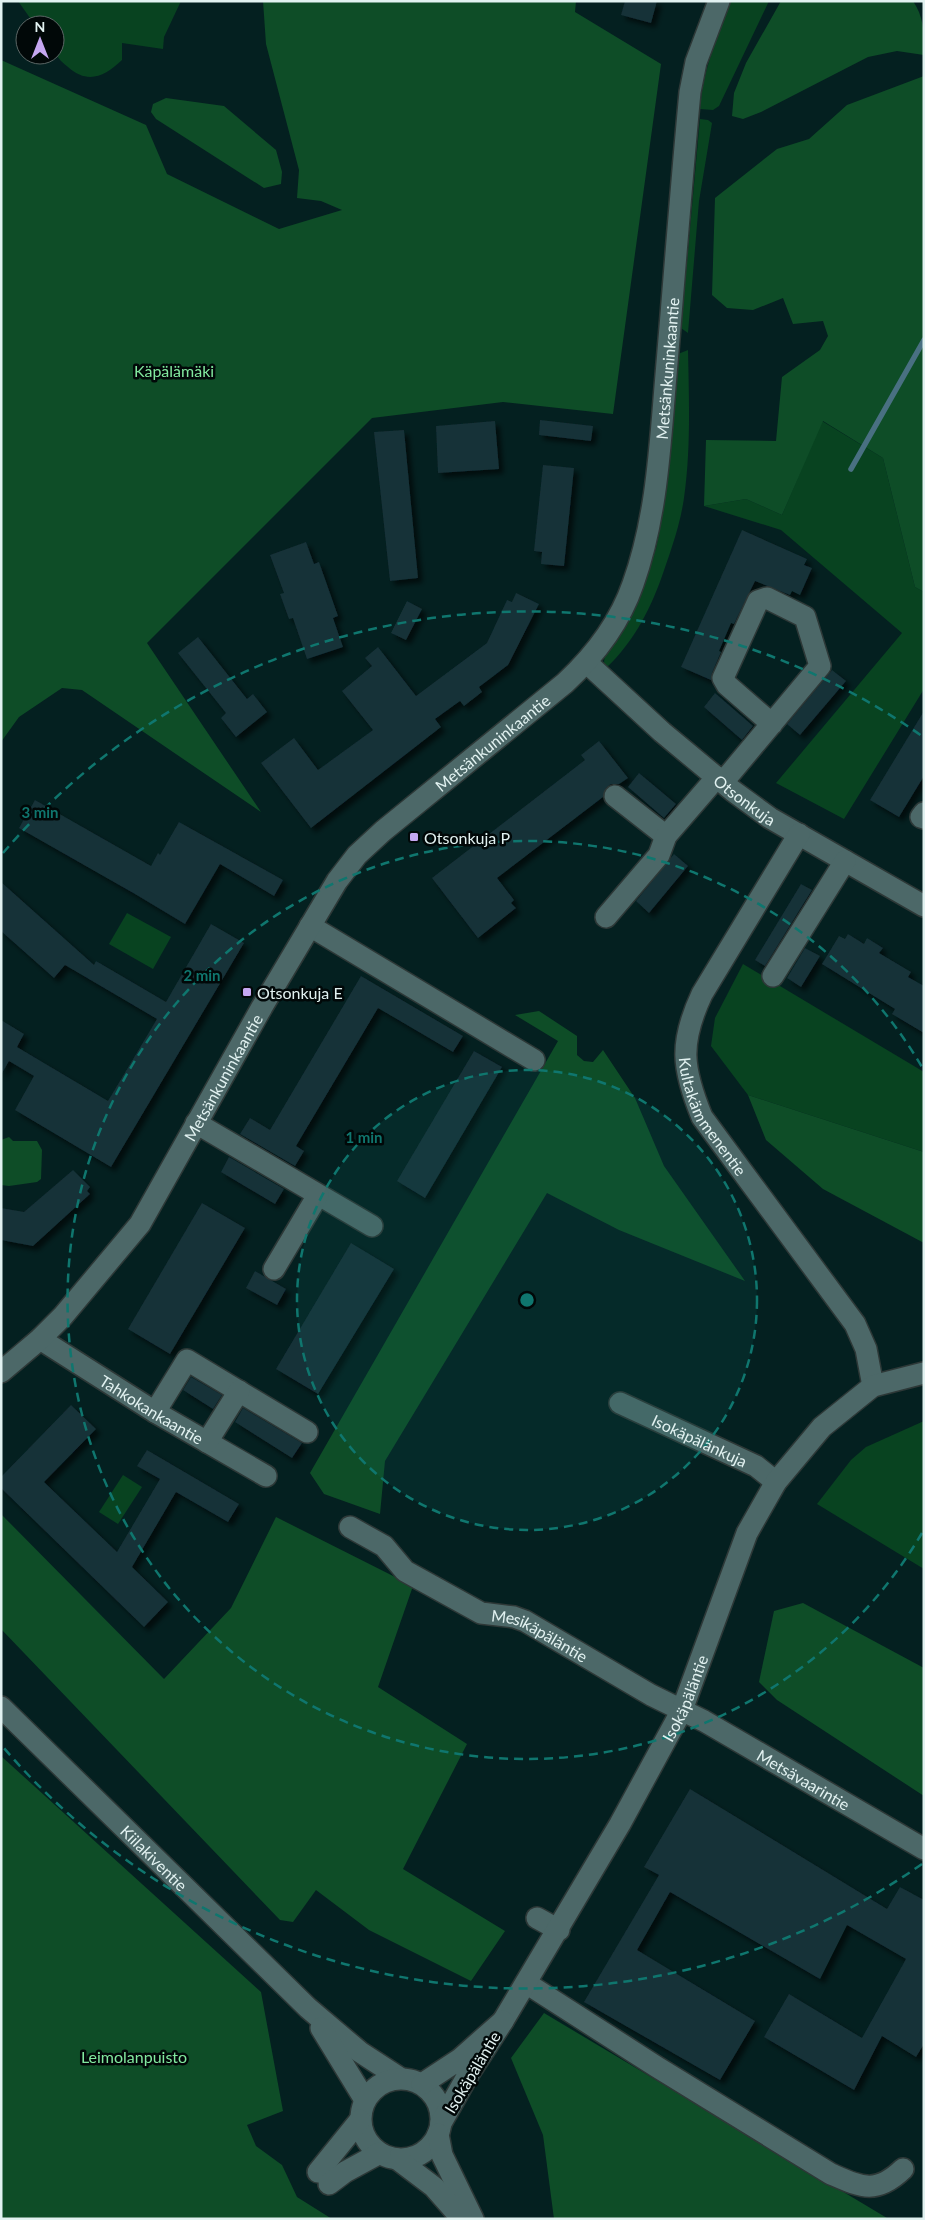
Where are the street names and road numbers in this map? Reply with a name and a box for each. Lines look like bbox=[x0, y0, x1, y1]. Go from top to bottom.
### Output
street label: Metsänkuninkaantie bbox=[651, 297, 682, 440]
street label: Metsänkuninkaantie bbox=[431, 690, 553, 795]
street label: Otsonkuja bbox=[710, 770, 779, 829]
street label: Metsänkuninkaantie bbox=[179, 1010, 266, 1144]
street label: Kultakämmenentie bbox=[676, 1056, 751, 1179]
street label: Tahkokankaantie bbox=[97, 1370, 207, 1447]
street label: Isokäpälänkuja bbox=[649, 1410, 750, 1470]
street label: Mesikäpäläntie bbox=[490, 1605, 591, 1665]
street label: Isokäpäläntie bbox=[657, 1652, 711, 1744]
street label: Metsävaarintie bbox=[754, 1745, 854, 1814]
street label: Kiilakiventie bbox=[117, 1821, 192, 1894]
street label: Isokäpäläntie bbox=[440, 2028, 504, 2116]

